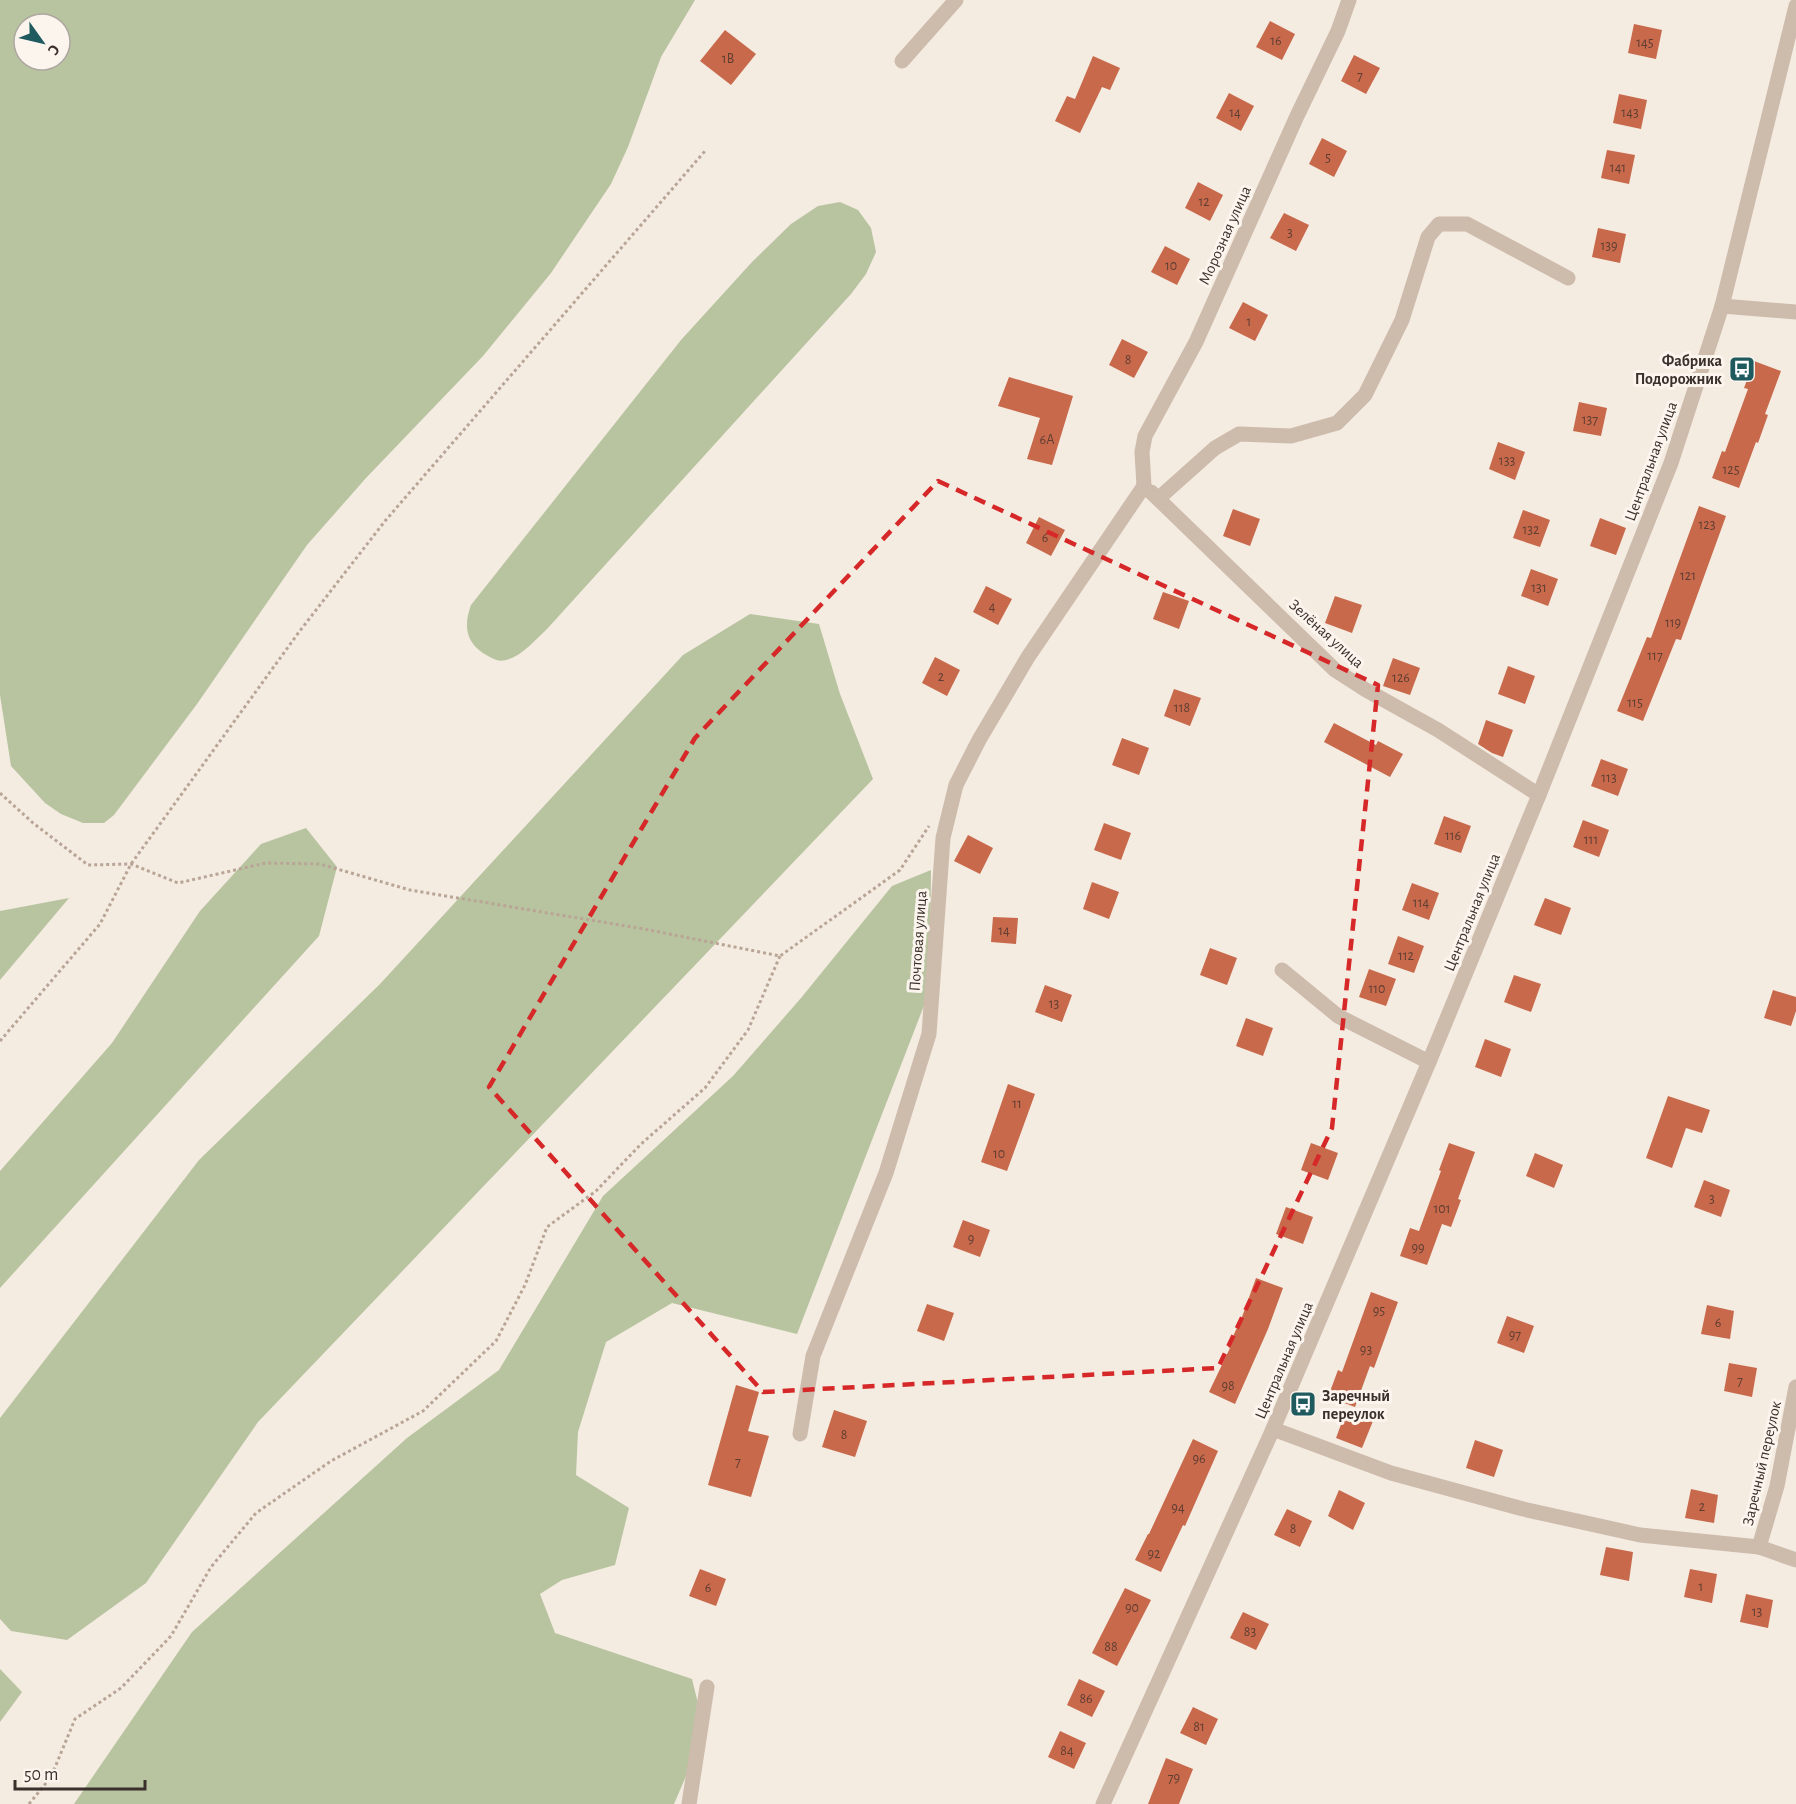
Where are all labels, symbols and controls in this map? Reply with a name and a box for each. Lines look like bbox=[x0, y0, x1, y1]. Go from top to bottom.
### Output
north arrow bbox=[12, 12, 72, 72]
house number: 16 bbox=[1270, 34, 1282, 48]
house number: 145 bbox=[1636, 36, 1654, 50]
text: С bbox=[44, 42, 63, 58]
house number: 1В bbox=[722, 52, 734, 66]
house number: 7 bbox=[1357, 69, 1363, 83]
house number: 14 bbox=[1229, 106, 1241, 120]
house number: 143 bbox=[1621, 106, 1639, 120]
house number: 5 bbox=[1325, 151, 1331, 165]
house number: 141 bbox=[1610, 161, 1626, 175]
street label: Морозная улица bbox=[1196, 183, 1255, 288]
house number: 12 bbox=[1198, 195, 1210, 209]
house number: 3 bbox=[1287, 226, 1293, 240]
house number: 139 bbox=[1600, 239, 1618, 253]
house number: 10 bbox=[1165, 259, 1177, 273]
house number: 1 bbox=[1247, 315, 1251, 329]
house number: 8 bbox=[1125, 353, 1131, 367]
place label: Фабрика Подорожник bbox=[1635, 353, 1722, 387]
bus stop icon: Фабрика Подорожник bbox=[1727, 354, 1757, 384]
street label: Центральная улица bbox=[1622, 399, 1681, 524]
house number: 137 bbox=[1582, 413, 1598, 427]
house number: 6А bbox=[1040, 433, 1054, 447]
house number: 133 bbox=[1499, 454, 1515, 468]
house number: 125 bbox=[1722, 463, 1740, 477]
house number: 123 bbox=[1699, 518, 1716, 532]
house number: 132 bbox=[1523, 523, 1539, 537]
house number: 6 bbox=[1042, 531, 1048, 545]
house number: 121 bbox=[1680, 569, 1696, 583]
house number: 131 bbox=[1531, 581, 1547, 595]
street label: Зелёная улица bbox=[1285, 596, 1367, 672]
house number: 4 bbox=[989, 600, 996, 614]
house number: 119 bbox=[1665, 616, 1681, 630]
house number: 117 bbox=[1647, 649, 1663, 663]
house number: 2 bbox=[938, 670, 944, 684]
house number: 126 bbox=[1392, 671, 1410, 685]
house number: 115 bbox=[1627, 696, 1643, 710]
house number: 118 bbox=[1174, 701, 1190, 715]
house number: 113 bbox=[1601, 771, 1617, 785]
house number: 116 bbox=[1445, 829, 1461, 843]
house number: 111 bbox=[1584, 833, 1598, 847]
street label: Центральная улица bbox=[1441, 851, 1504, 974]
street label: Почтовая улица bbox=[906, 890, 931, 992]
house number: 114 bbox=[1413, 896, 1429, 910]
house number: 14 bbox=[998, 924, 1010, 938]
house number: 112 bbox=[1398, 949, 1414, 963]
house number: 110 bbox=[1368, 982, 1386, 996]
house number: 13 bbox=[1049, 997, 1060, 1011]
house number: 11 bbox=[1012, 1097, 1022, 1111]
house number: 10 bbox=[993, 1147, 1005, 1161]
house number: 3 bbox=[1709, 1192, 1715, 1206]
house number: 101 bbox=[1433, 1202, 1451, 1216]
house number: 9 bbox=[968, 1232, 974, 1246]
house number: 99 bbox=[1411, 1241, 1425, 1255]
street label: Центральная улица bbox=[1252, 1299, 1317, 1422]
house number: 95 bbox=[1373, 1304, 1385, 1318]
house number: 6 bbox=[1715, 1316, 1721, 1330]
house number: 97 bbox=[1509, 1328, 1521, 1342]
house number: 93 bbox=[1360, 1343, 1372, 1357]
house number: 7 bbox=[1737, 1374, 1743, 1388]
house number: 98 bbox=[1221, 1379, 1235, 1393]
place label: Заречный переулок bbox=[1322, 1388, 1390, 1423]
bus stop icon: Заречный переулок bbox=[1288, 1389, 1318, 1419]
street label: Заречный переулок bbox=[1740, 1399, 1785, 1527]
house number: 8 bbox=[841, 1428, 847, 1442]
house number: 96 bbox=[1192, 1452, 1206, 1466]
house number: 7 bbox=[735, 1455, 741, 1469]
house number: 2 bbox=[1699, 1500, 1705, 1514]
house number: 94 bbox=[1171, 1501, 1185, 1515]
house number: 8 bbox=[1290, 1522, 1296, 1536]
house number: 92 bbox=[1148, 1547, 1160, 1561]
house number: 1 bbox=[1699, 1580, 1703, 1594]
house number: 6 bbox=[705, 1581, 711, 1595]
house number: 90 bbox=[1125, 1601, 1139, 1615]
house number: 13 bbox=[1752, 1605, 1763, 1619]
house number: 83 bbox=[1244, 1625, 1256, 1639]
house number: 88 bbox=[1104, 1640, 1118, 1654]
house number: 86 bbox=[1079, 1692, 1093, 1706]
house number: 81 bbox=[1193, 1720, 1205, 1734]
house number: 84 bbox=[1060, 1744, 1074, 1758]
scale bar bbox=[15, 1753, 146, 1791]
text: 50 m bbox=[24, 1766, 58, 1784]
house number: 79 bbox=[1168, 1771, 1180, 1785]

